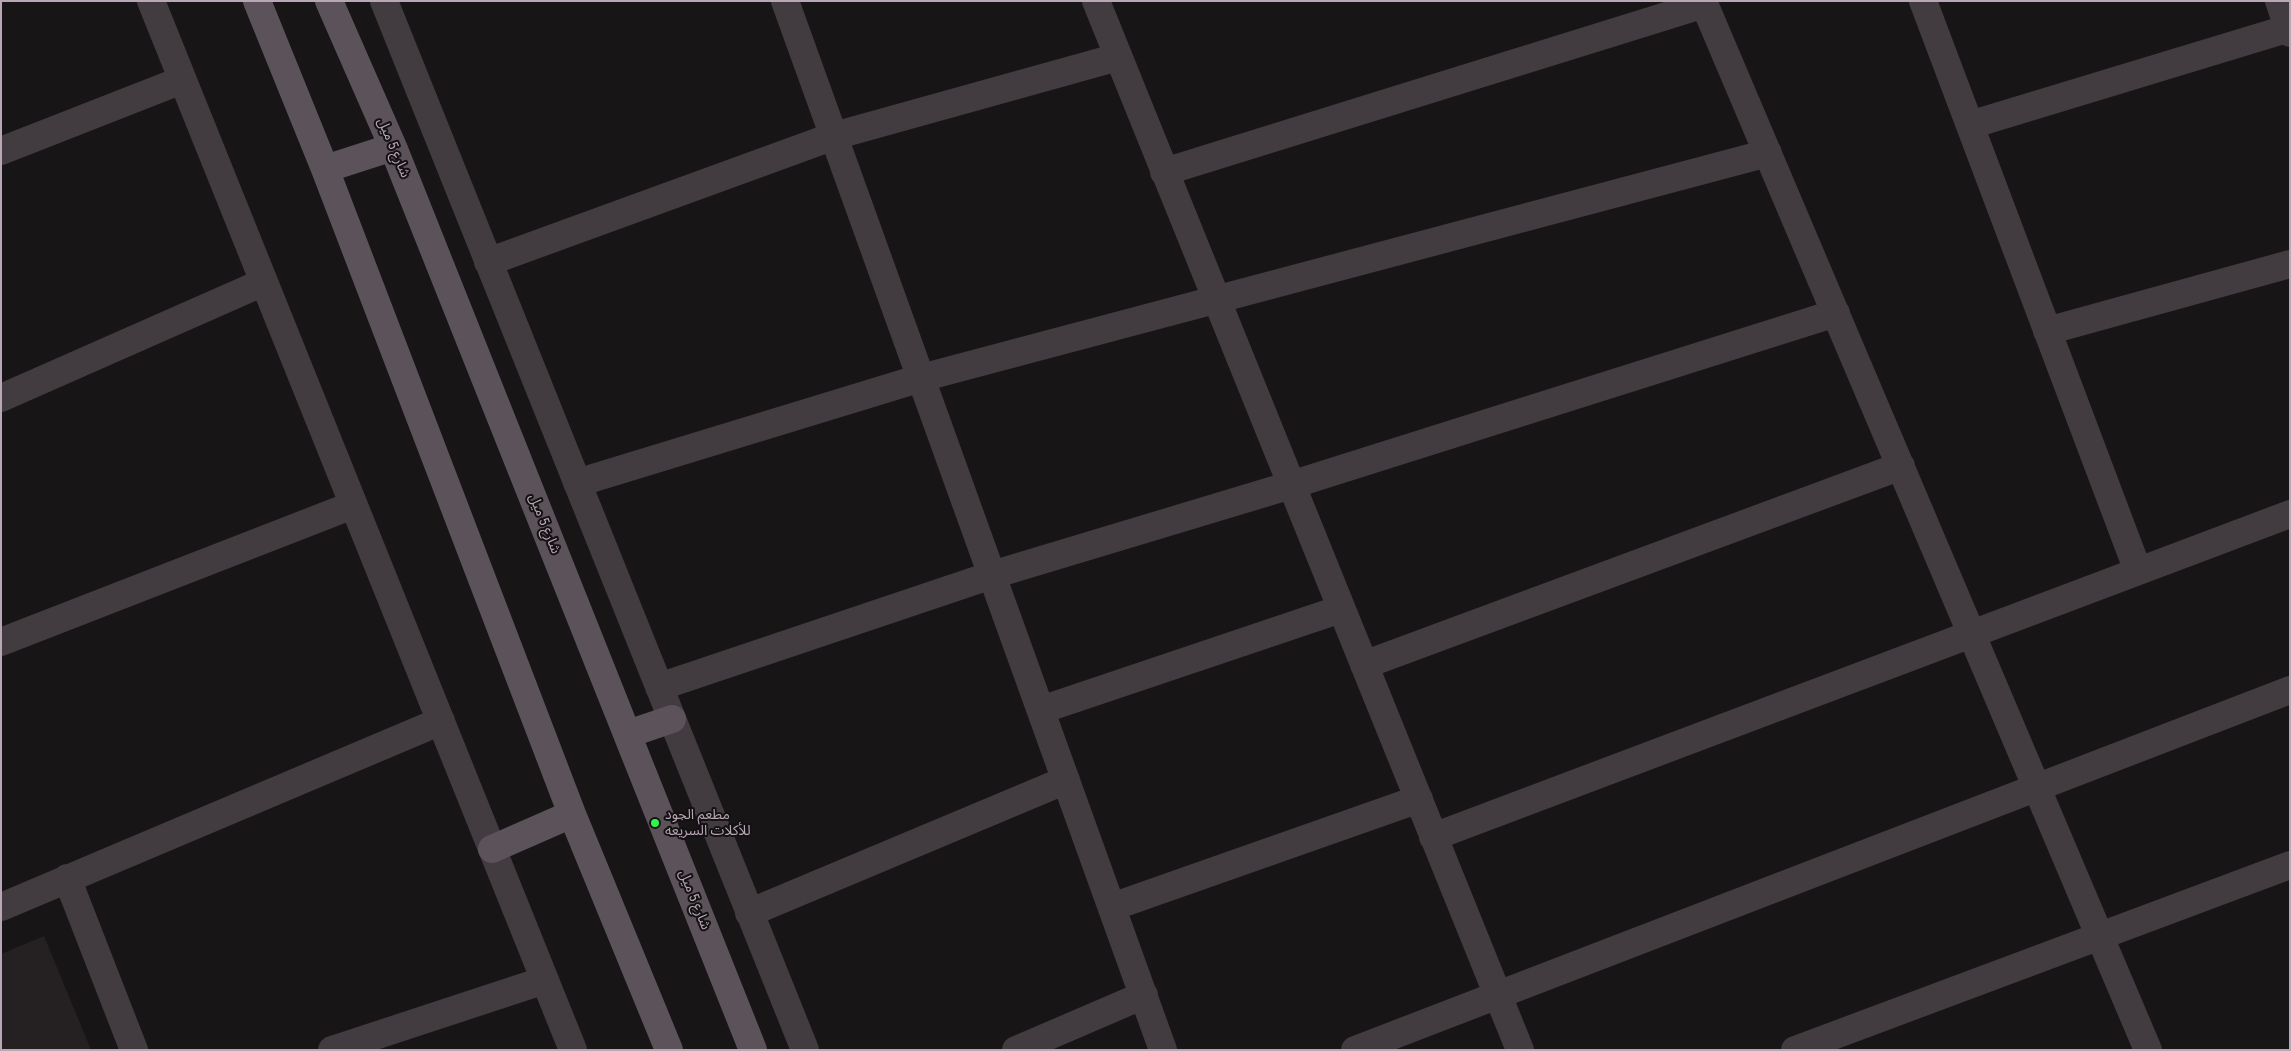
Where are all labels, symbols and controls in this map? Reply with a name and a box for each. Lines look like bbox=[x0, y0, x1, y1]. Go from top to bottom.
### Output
street label: شارع 5 ميل bbox=[373, 116, 413, 180]
street label: شارع 5 ميل bbox=[524, 491, 564, 557]
place label: مطعم الجود للأكلات السريعه bbox=[665, 807, 751, 840]
marker: مطعم الجود للأكلات السريعه bbox=[649, 817, 661, 829]
street label: شارع 5 ميل bbox=[674, 867, 714, 933]

